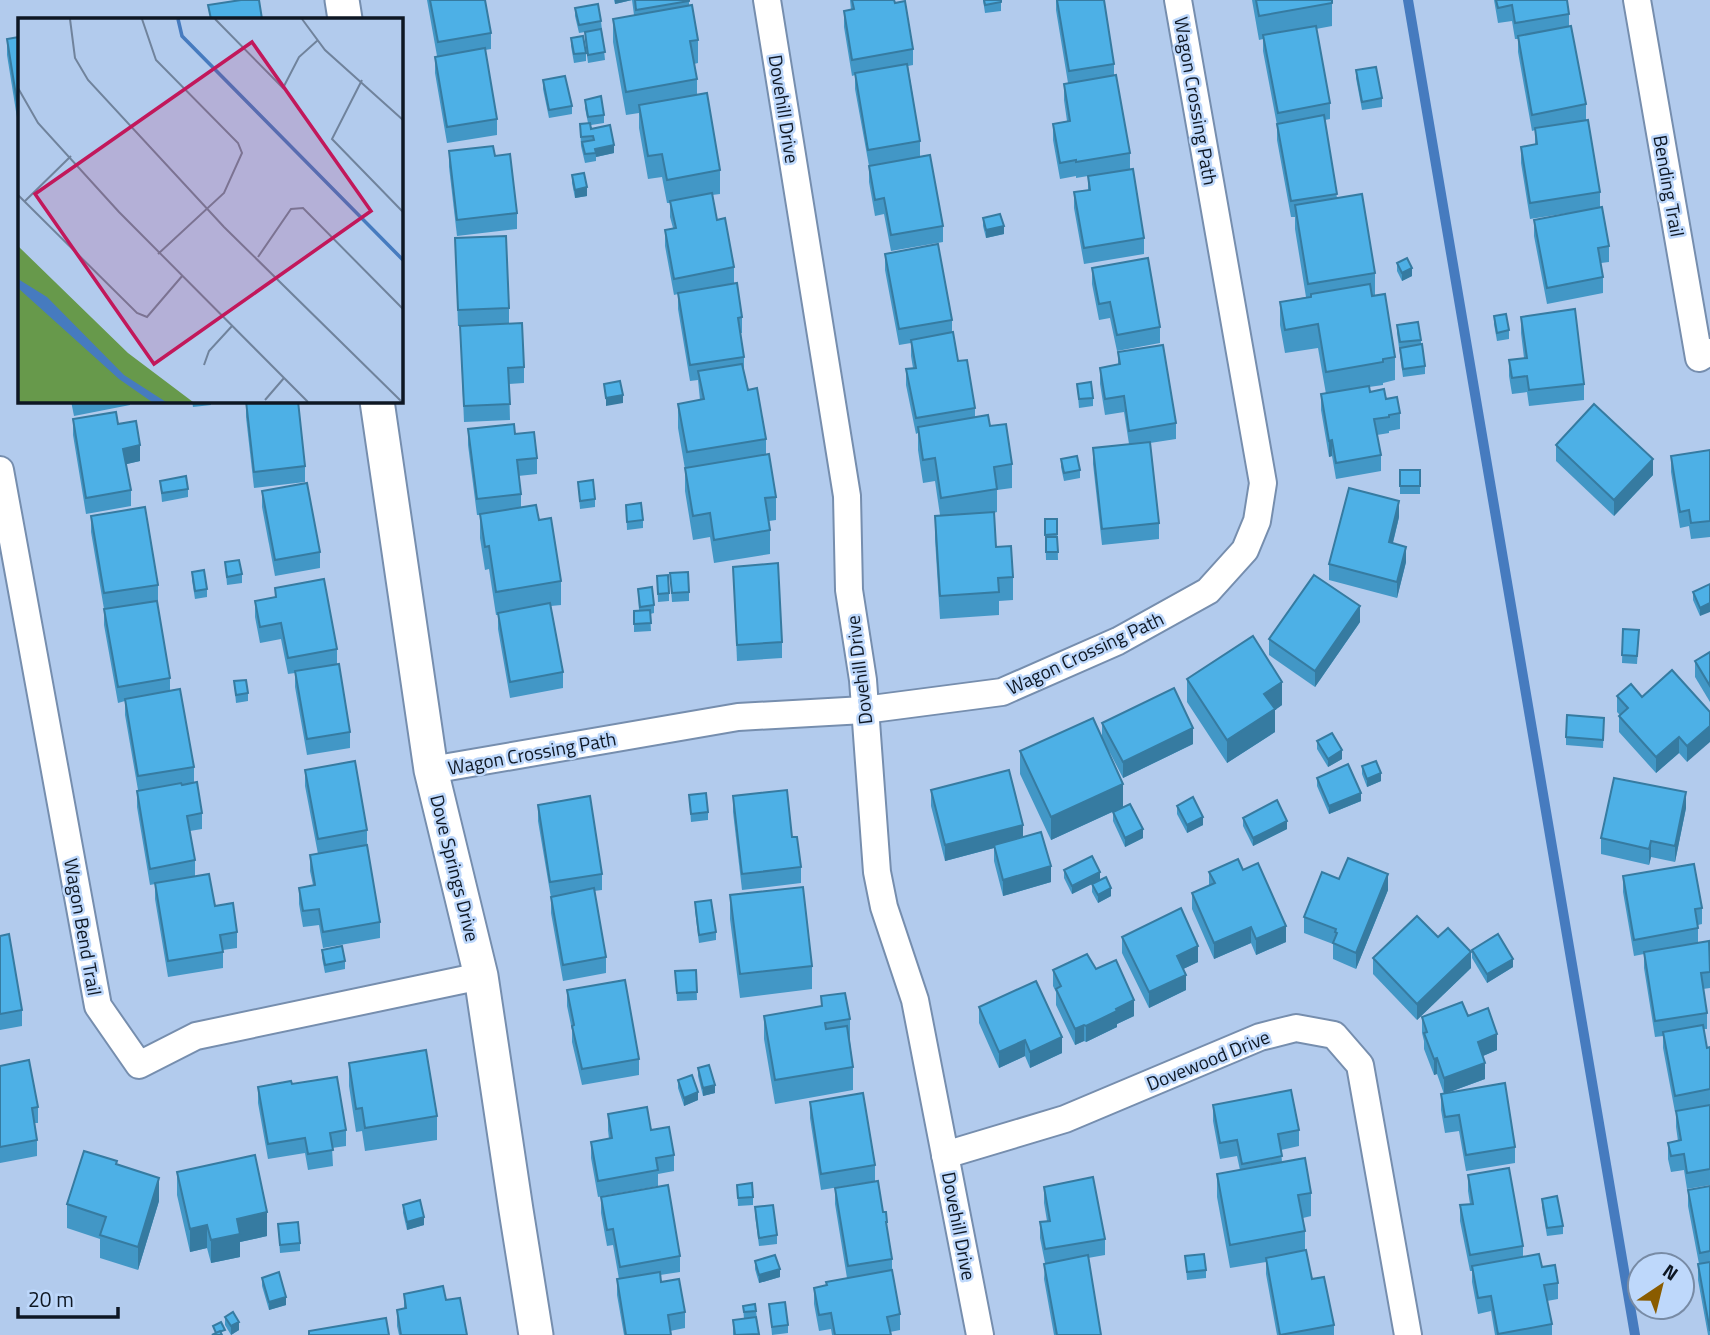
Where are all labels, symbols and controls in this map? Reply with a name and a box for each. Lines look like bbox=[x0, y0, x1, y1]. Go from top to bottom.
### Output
street label: Wagon Crossing Path bbox=[1167, 14, 1226, 187]
inset map bbox=[18, 18, 402, 402]
street label: Dovehill Drive bbox=[762, 53, 807, 165]
street label: Bending Trail bbox=[1646, 133, 1693, 239]
street label: Wagon Crossing Path bbox=[1001, 603, 1168, 702]
street label: Dovehill Drive bbox=[837, 614, 880, 726]
street label: Wagon Crossing Path bbox=[445, 723, 618, 782]
street label: Dove Springs Drive bbox=[423, 791, 488, 944]
street label: Wagon Bend Trail bbox=[57, 856, 110, 998]
street label: Dovewood Drive bbox=[1142, 1022, 1274, 1097]
street label: Dovehill Drive bbox=[935, 1169, 984, 1282]
north arrow bbox=[1626, 1251, 1696, 1321]
text: N bbox=[1657, 1256, 1685, 1287]
scale bar bbox=[18, 1276, 117, 1320]
text: 20 m bbox=[28, 1283, 74, 1315]

